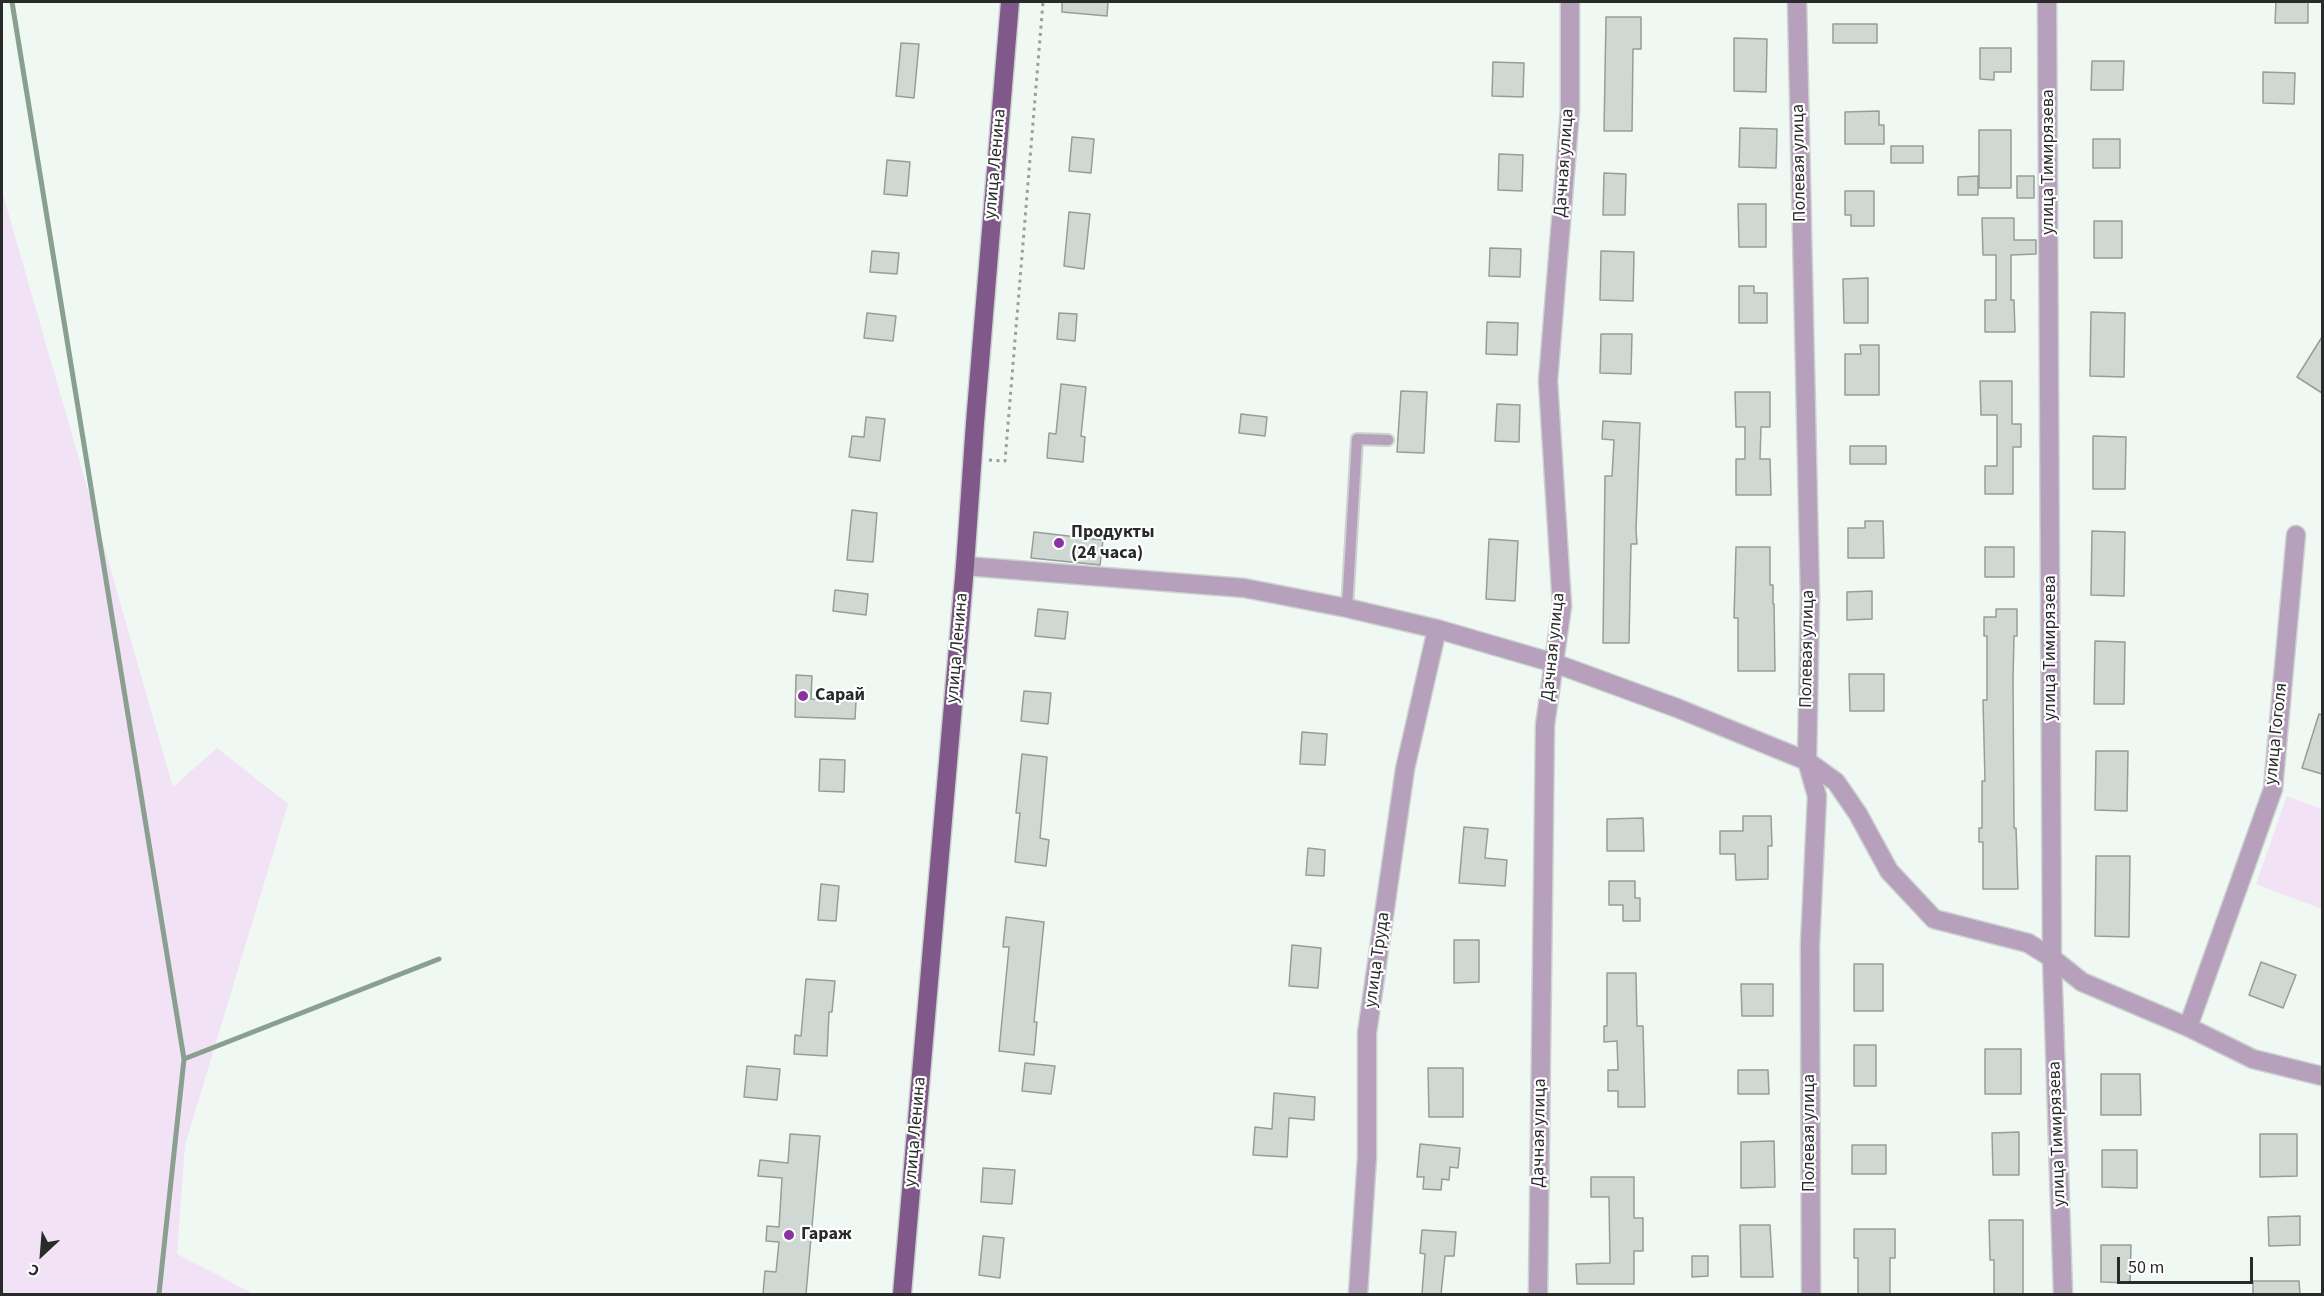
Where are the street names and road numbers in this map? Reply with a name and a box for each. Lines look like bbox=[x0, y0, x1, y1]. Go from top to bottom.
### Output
street label: улица Тимирязева bbox=[2038, 89, 2060, 235]
street label: Полевая улица bbox=[1788, 104, 1812, 222]
street label: улица Ленина bbox=[980, 108, 1012, 220]
street label: Дачная улица bbox=[1550, 108, 1580, 218]
street label: улица Тимирязева bbox=[2040, 575, 2062, 721]
street label: Полевая улица bbox=[1796, 590, 1820, 708]
street label: улица Ленина bbox=[942, 592, 974, 704]
street label: Дачная улица bbox=[1538, 592, 1570, 702]
street label: улица Гоголя bbox=[2261, 682, 2293, 786]
street label: улица Труда bbox=[1361, 911, 1395, 1009]
street label: улица Тимирязева bbox=[2045, 1061, 2071, 1207]
street label: Полевая улица bbox=[1799, 1074, 1821, 1192]
street label: улица Ленина bbox=[900, 1076, 932, 1188]
street label: Дачная улица bbox=[1528, 1078, 1552, 1188]

